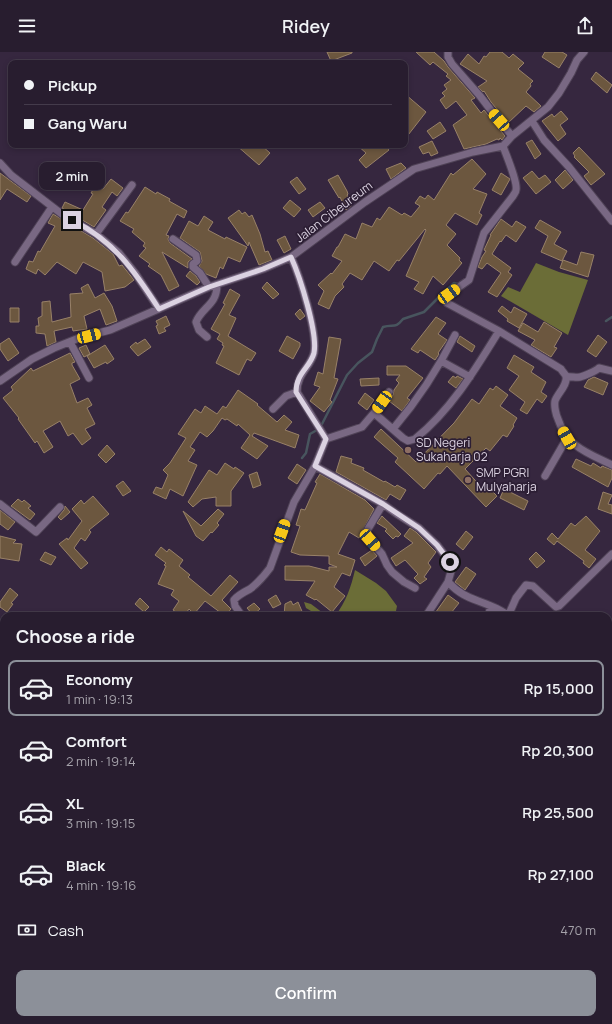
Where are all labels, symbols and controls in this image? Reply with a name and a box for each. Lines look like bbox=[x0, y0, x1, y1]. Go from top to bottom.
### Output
text: Ridey bbox=[282, 14, 330, 38]
icon: menu bbox=[16, 15, 38, 37]
icon: share bbox=[574, 15, 596, 37]
text: Pickup bbox=[48, 75, 97, 96]
car bbox=[487, 107, 511, 133]
text: Gang Waru bbox=[48, 113, 127, 134]
callout: 2 min bbox=[39, 162, 105, 190]
text: 2 min bbox=[55, 167, 89, 185]
street label: Jalan Cibeureum bbox=[292, 177, 376, 246]
route end bbox=[63, 211, 81, 229]
car bbox=[436, 282, 462, 306]
car bbox=[76, 327, 102, 345]
car bbox=[370, 389, 394, 415]
car bbox=[556, 425, 578, 451]
place label: SD Negeri Sukaharja 02 bbox=[416, 434, 488, 465]
marker: SD Negeri Sukaharja 02 bbox=[403, 445, 413, 455]
place label: SMP PGRI Mulyaharja bbox=[476, 464, 537, 495]
marker: SMP PGRI Mulyaharja bbox=[463, 475, 473, 485]
car bbox=[272, 518, 292, 544]
car bbox=[358, 527, 382, 553]
route start bbox=[441, 553, 459, 571]
text: Choose a ride bbox=[16, 624, 135, 648]
text: Economy bbox=[66, 669, 133, 690]
icon: car bbox=[18, 670, 54, 706]
text: Rp 15,000 bbox=[524, 678, 594, 699]
text: 1 min · 19:13 bbox=[66, 690, 133, 708]
text: Comfort bbox=[66, 731, 127, 752]
icon: car bbox=[18, 732, 54, 768]
text: Rp 20,300 bbox=[521, 740, 594, 761]
text: 2 min · 19:14 bbox=[66, 752, 136, 770]
text: XL bbox=[66, 793, 84, 814]
icon: car bbox=[18, 794, 54, 830]
text: Rp 25,500 bbox=[522, 802, 594, 823]
text: 3 min · 19:15 bbox=[66, 814, 135, 832]
text: Black bbox=[66, 855, 105, 876]
icon: car bbox=[18, 856, 54, 892]
text: Rp 27,100 bbox=[528, 864, 594, 885]
text: 4 min · 19:16 bbox=[66, 876, 136, 894]
icon: cash bbox=[16, 919, 38, 941]
text: Cash bbox=[48, 920, 84, 941]
text: 470 m bbox=[560, 921, 596, 939]
button: Confirm bbox=[16, 970, 596, 1016]

